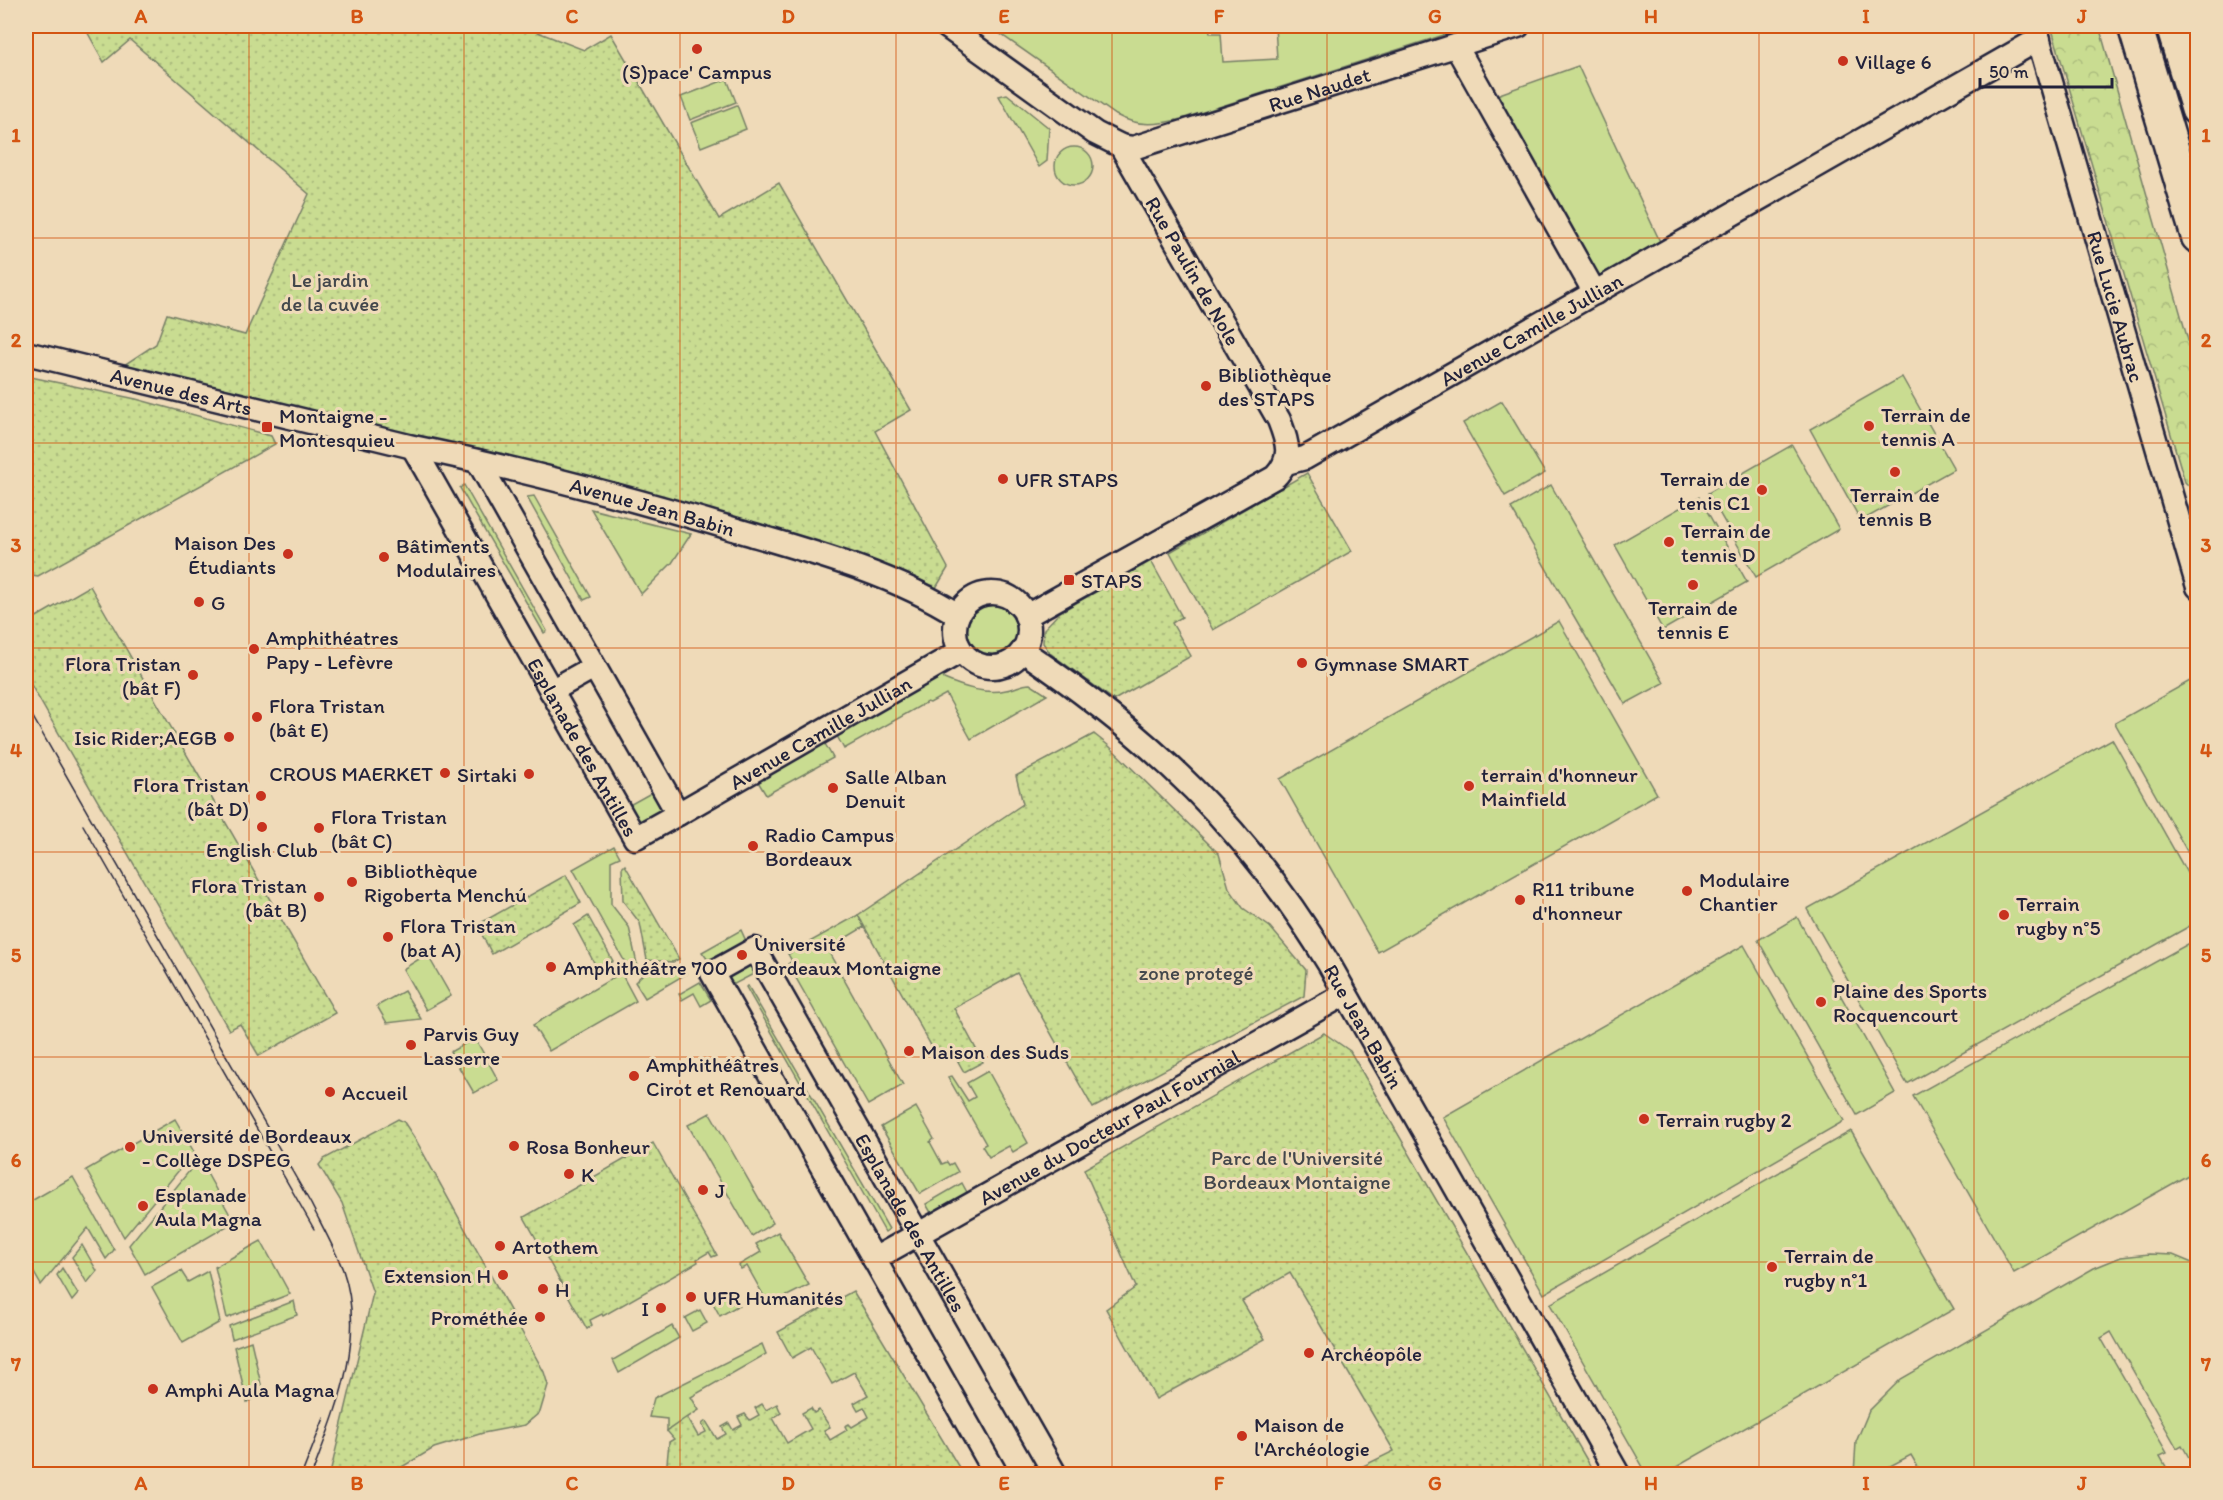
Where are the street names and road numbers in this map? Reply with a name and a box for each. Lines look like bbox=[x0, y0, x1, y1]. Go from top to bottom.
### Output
street label: Rue Naudet bbox=[1265, 61, 1373, 117]
street label: Rue Paulin de Nole bbox=[1140, 192, 1246, 350]
street label: Rue Lucie Aubrac bbox=[2082, 228, 2150, 385]
street label: Avenue Camille Jullian bbox=[1435, 267, 1627, 391]
street label: Avenue des Arts bbox=[108, 362, 255, 420]
street label: Avenue Jean Babin bbox=[567, 471, 738, 541]
street label: Esplanade des Antilles bbox=[523, 653, 644, 841]
street label: Avenue Camille Jullian bbox=[725, 670, 916, 794]
street label: Rue Jean Babin bbox=[1319, 960, 1409, 1093]
street label: Avenue du Docteur Paul Fournial bbox=[974, 1043, 1244, 1210]
street label: Esplanade des Antilles bbox=[850, 1129, 972, 1316]

